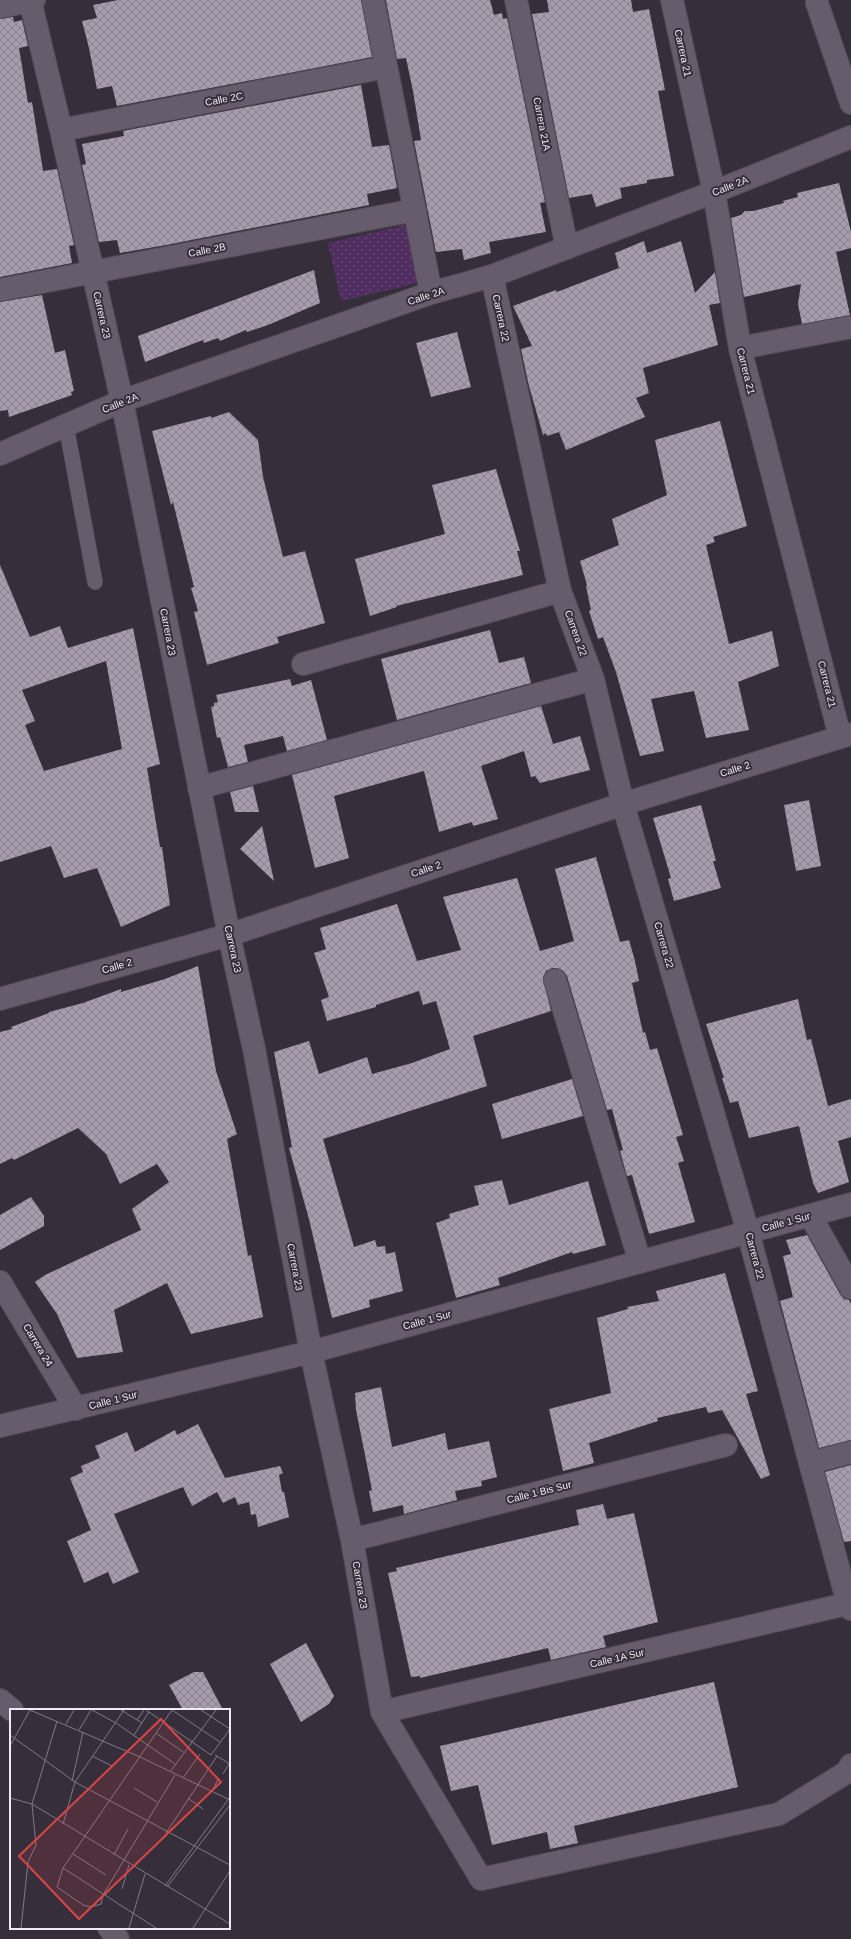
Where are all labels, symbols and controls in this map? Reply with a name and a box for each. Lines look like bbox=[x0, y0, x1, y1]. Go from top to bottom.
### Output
street label: Carrera 21 bbox=[673, 28, 693, 78]
street label: Calle 2C bbox=[204, 90, 244, 108]
street label: Carrera 21A bbox=[531, 96, 553, 152]
street label: Calle 2A bbox=[710, 174, 750, 198]
street label: Calle 2B bbox=[187, 241, 227, 259]
street label: Calle 2A bbox=[406, 285, 446, 307]
street label: Carrera 23 bbox=[91, 290, 113, 340]
street label: Carrera 22 bbox=[491, 293, 511, 343]
street label: Carrera 21 bbox=[735, 346, 757, 396]
street label: Calle 2A bbox=[100, 391, 140, 415]
street label: Carrera 23 bbox=[158, 607, 178, 657]
street label: Carrera 22 bbox=[563, 609, 589, 658]
street label: Carrera 21 bbox=[816, 659, 838, 709]
street label: Calle 2 bbox=[719, 759, 752, 779]
street label: Calle 2 bbox=[409, 859, 443, 879]
street label: Carrera 22 bbox=[652, 921, 676, 970]
street label: Carrera 23 bbox=[223, 924, 243, 974]
street label: Calle 2 bbox=[101, 956, 134, 976]
street label: Calle 1 Sur bbox=[761, 1210, 812, 1234]
street label: Carrera 22 bbox=[744, 1231, 767, 1281]
street label: Carrera 23 bbox=[285, 1242, 305, 1292]
street label: Calle 1 Sur bbox=[402, 1308, 453, 1332]
street label: Carrera 24 bbox=[21, 1322, 55, 1369]
street label: Calle 1 Sur bbox=[88, 1389, 139, 1411]
street label: Calle 1 Bis Sur bbox=[506, 1479, 573, 1505]
street label: Carrera 23 bbox=[350, 1561, 370, 1610]
street label: Calle 1A Sur bbox=[589, 1646, 646, 1670]
inset map bbox=[10, 1709, 230, 1929]

